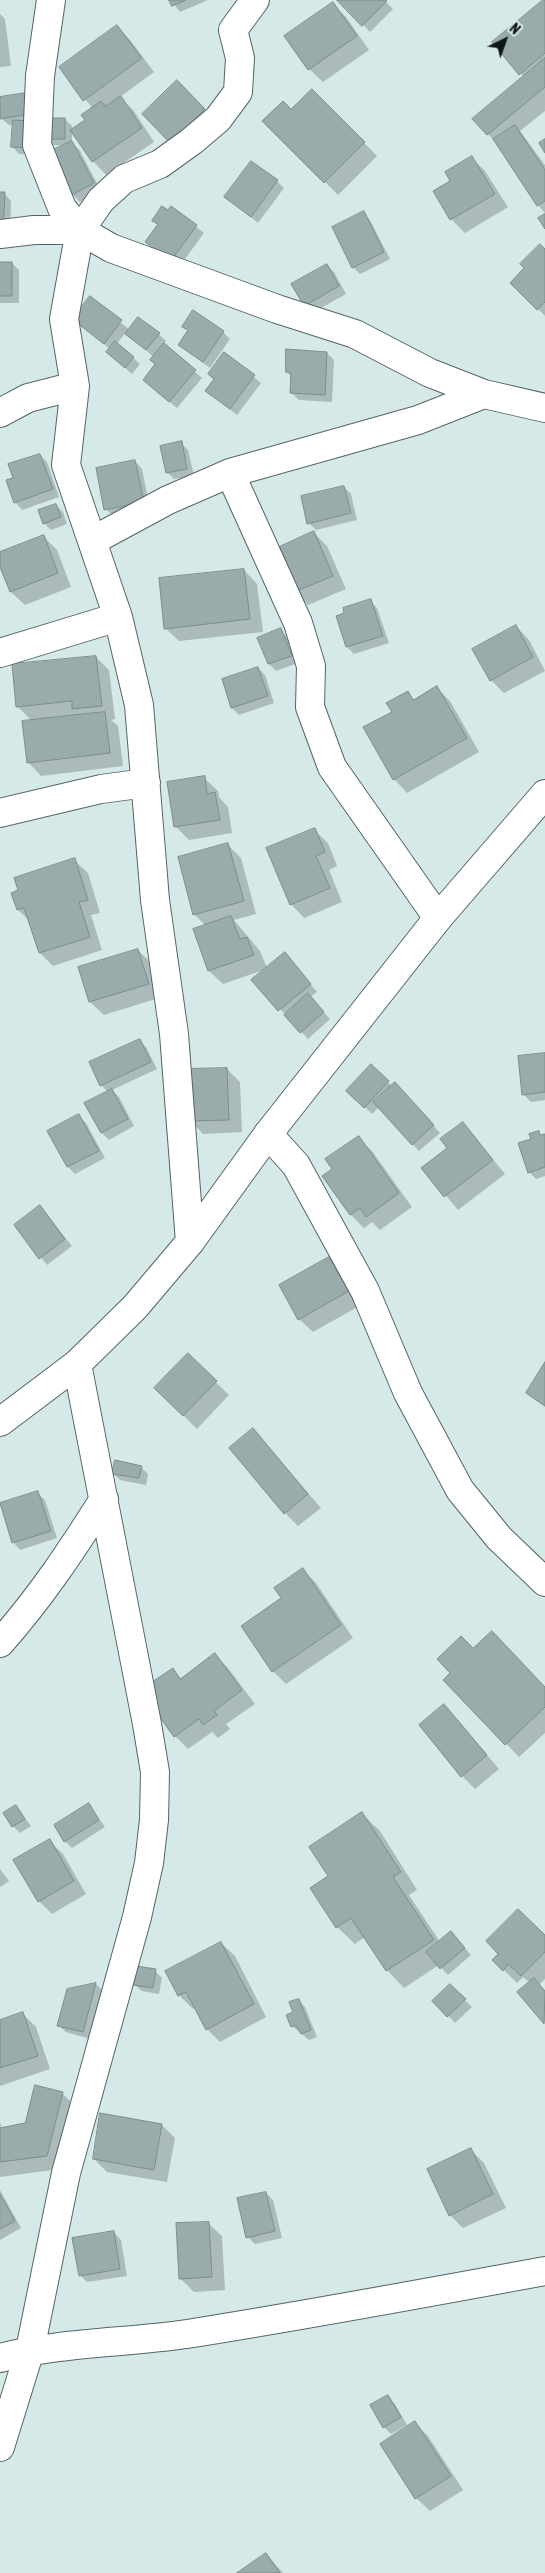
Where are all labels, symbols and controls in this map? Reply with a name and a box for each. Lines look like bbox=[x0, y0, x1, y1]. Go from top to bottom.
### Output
north arrow bbox=[480, 15, 530, 65]
text: N bbox=[507, 20, 523, 38]

